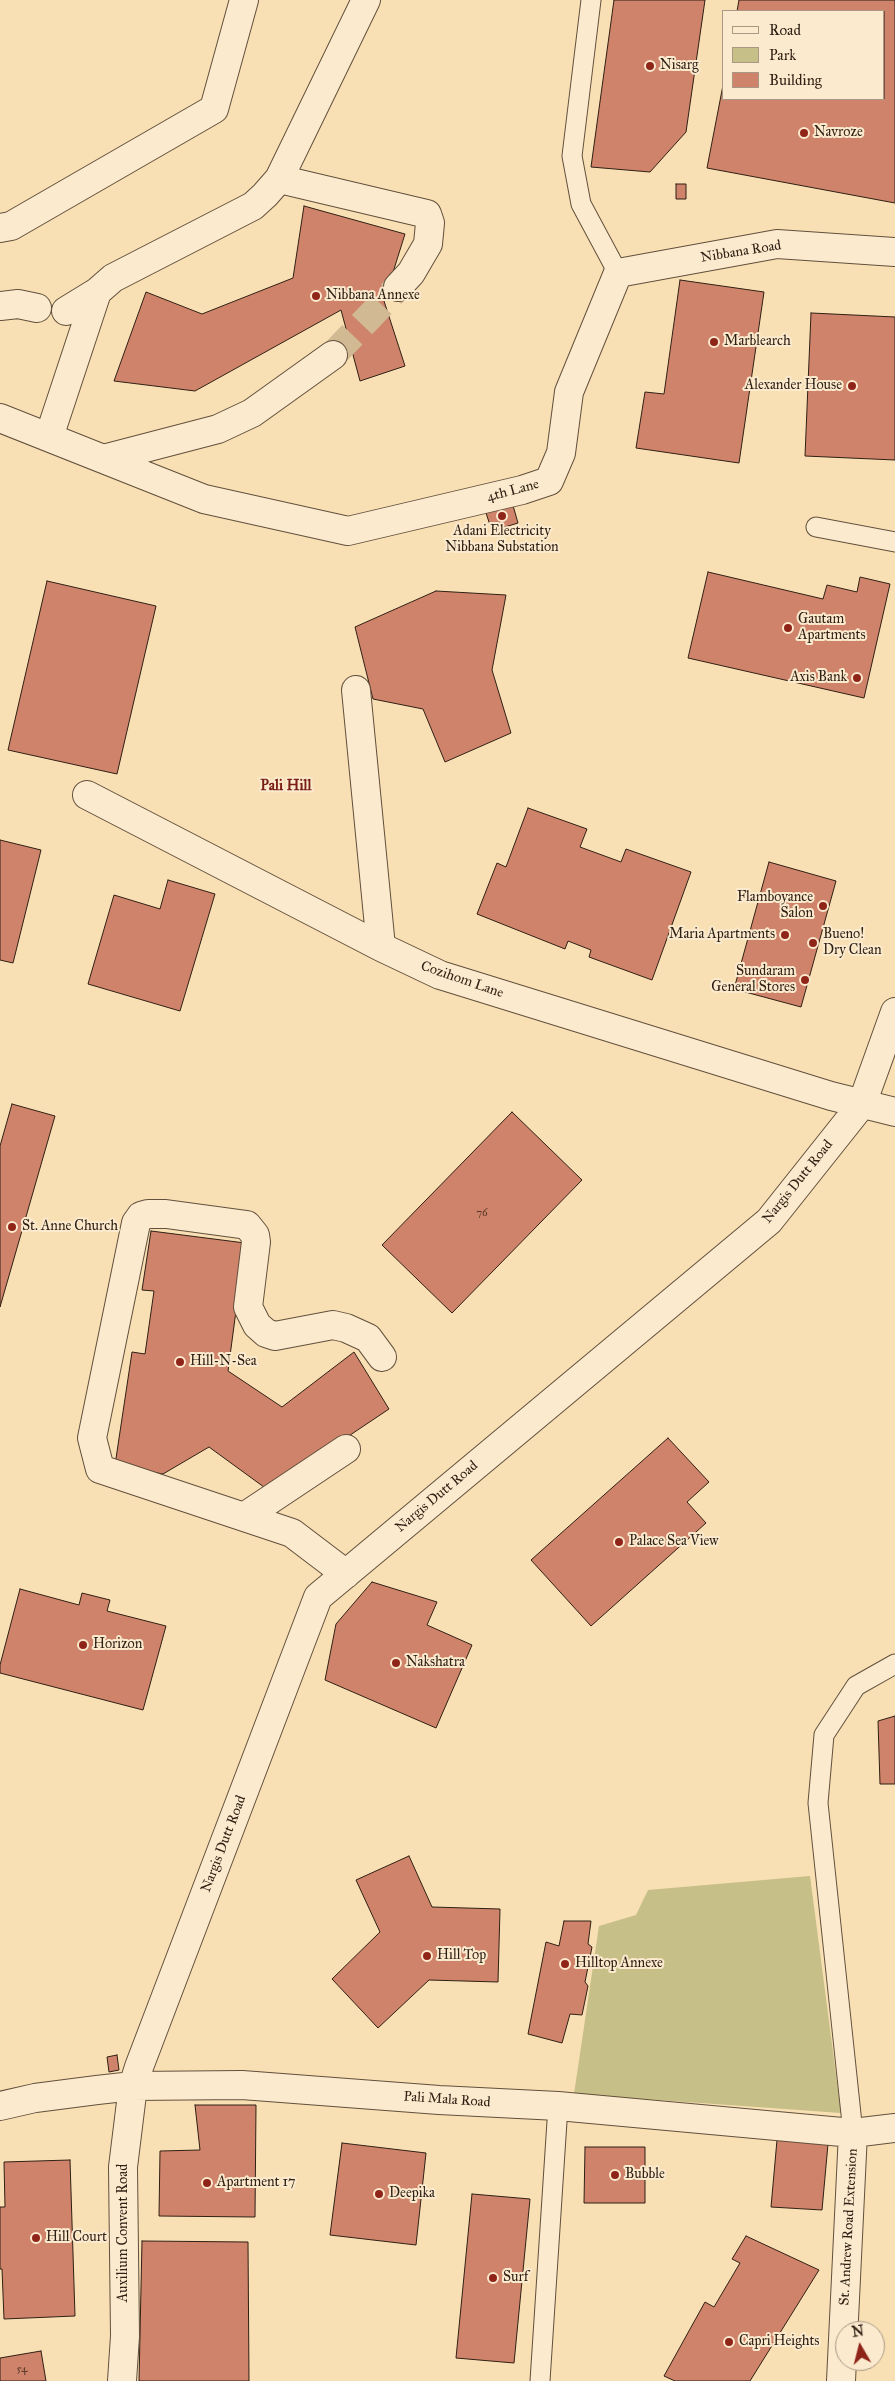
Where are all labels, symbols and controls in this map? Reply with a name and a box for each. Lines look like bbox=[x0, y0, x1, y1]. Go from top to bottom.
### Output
legend bbox=[722, 10, 885, 100]
text: Road bbox=[769, 21, 801, 39]
text: Park bbox=[769, 46, 796, 64]
place label: Nisarg bbox=[660, 58, 698, 74]
marker: Nisarg bbox=[644, 60, 656, 72]
text: Building bbox=[769, 71, 822, 89]
place label: Navroze bbox=[814, 125, 863, 141]
marker: Navroze bbox=[798, 127, 810, 139]
street label: Nibbana Road bbox=[699, 237, 783, 267]
place label: Nibbana Annexe bbox=[326, 288, 420, 304]
marker: Nibbana Annexe bbox=[310, 290, 322, 302]
place label: Marblearch bbox=[724, 334, 791, 350]
marker: Marblearch bbox=[708, 336, 720, 348]
place label: Alexander House bbox=[745, 378, 842, 394]
marker: Alexander House bbox=[846, 380, 858, 392]
street label: 4th Lane bbox=[485, 476, 541, 506]
marker: Adani Electricity Nibbana Substation bbox=[496, 510, 508, 522]
place label: Adani Electricity Nibbana Substation bbox=[445, 524, 559, 556]
place label: Gautam Apartments bbox=[798, 612, 866, 644]
marker: Gautam Apartments bbox=[782, 622, 794, 634]
place label: Axis Bank bbox=[790, 670, 847, 686]
marker: Axis Bank bbox=[851, 672, 863, 684]
district label: Pali Hill bbox=[260, 777, 312, 795]
place label: Flamboyance Salon bbox=[737, 890, 813, 922]
marker: Flamboyance Salon bbox=[817, 900, 829, 912]
place label: Maria Apartments bbox=[669, 927, 775, 943]
place label: Bueno! Dry Clean bbox=[823, 927, 881, 960]
marker: Maria Apartments bbox=[779, 929, 791, 941]
marker: Bueno! Dry Clean bbox=[807, 937, 819, 949]
street label: Cozihom Lane bbox=[418, 958, 506, 1002]
place label: Sundaram General Stores bbox=[711, 964, 795, 996]
marker: Sundaram General Stores bbox=[799, 974, 811, 986]
street label: Nargis Dutt Road bbox=[759, 1137, 837, 1227]
house number: 76 bbox=[476, 1206, 488, 1220]
place label: St. Anne Church bbox=[22, 1219, 118, 1235]
marker: St. Anne Church bbox=[6, 1221, 18, 1233]
place label: Hill-N-Sea bbox=[190, 1354, 257, 1370]
marker: Hill-N-Sea bbox=[174, 1356, 186, 1368]
street label: Nargis Dutt Road bbox=[392, 1458, 482, 1536]
place label: Palace Sea View bbox=[629, 1534, 718, 1550]
marker: Palace Sea View bbox=[613, 1536, 625, 1548]
place label: Horizon bbox=[93, 1637, 142, 1653]
marker: Horizon bbox=[77, 1639, 89, 1651]
place label: Nakshatra bbox=[406, 1655, 465, 1671]
marker: Nakshatra bbox=[390, 1657, 402, 1669]
street label: Nargis Dutt Road bbox=[198, 1793, 250, 1895]
place label: Hill Top bbox=[437, 1948, 486, 1964]
marker: Hill Top bbox=[421, 1950, 433, 1962]
place label: Hilltop Annexe bbox=[575, 1956, 663, 1972]
marker: Hilltop Annexe bbox=[559, 1958, 571, 1970]
street label: Pali Mala Road bbox=[403, 2089, 491, 2111]
street label: St. Andrew Road Extension bbox=[836, 2148, 862, 2306]
street label: Auxilium Convent Road bbox=[116, 2164, 132, 2302]
place label: Bubble bbox=[625, 2167, 665, 2183]
marker: Bubble bbox=[609, 2169, 621, 2181]
place label: Apartment 17 bbox=[217, 2175, 296, 2191]
marker: Apartment 17 bbox=[201, 2177, 213, 2189]
place label: Deepika bbox=[389, 2186, 435, 2202]
marker: Deepika bbox=[373, 2188, 385, 2200]
place label: Hill Court bbox=[46, 2230, 107, 2246]
marker: Hill Court bbox=[30, 2232, 42, 2244]
place label: Surf bbox=[503, 2270, 528, 2286]
marker: Surf bbox=[487, 2272, 499, 2284]
north arrow bbox=[835, 2321, 885, 2371]
text: N bbox=[851, 2322, 865, 2341]
place label: Capri Heights bbox=[739, 2334, 819, 2350]
marker: Capri Heights bbox=[723, 2336, 735, 2348]
house number: 54 bbox=[17, 2362, 27, 2376]

